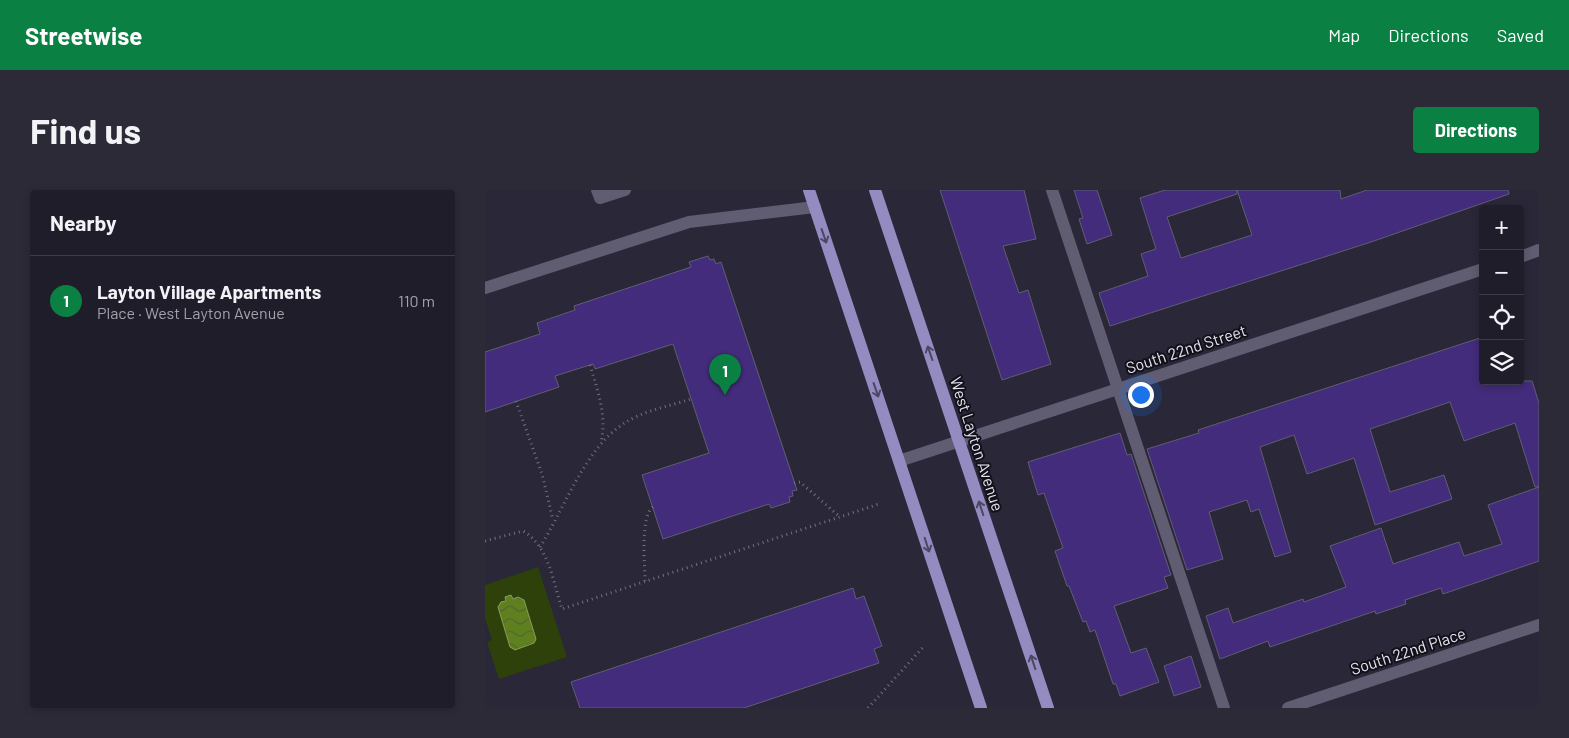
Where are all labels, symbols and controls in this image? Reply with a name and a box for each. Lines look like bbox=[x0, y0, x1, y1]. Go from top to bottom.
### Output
text: Streetwise bbox=[25, 21, 142, 50]
text: Map bbox=[1328, 24, 1360, 46]
text: Directions bbox=[1388, 24, 1469, 46]
text: Saved bbox=[1497, 24, 1544, 46]
button: Directions bbox=[1413, 107, 1539, 153]
text: Find us bbox=[30, 109, 141, 151]
map controls bbox=[1479, 205, 1524, 385]
button: + bbox=[1479, 205, 1524, 250]
text: Nearby bbox=[50, 210, 116, 235]
one-way arrow bbox=[820, 228, 830, 244]
button: − bbox=[1479, 250, 1524, 295]
text: Layton Village Apartments bbox=[97, 280, 321, 303]
text: 1 bbox=[63, 291, 69, 310]
text: 110 m bbox=[398, 291, 435, 310]
button: locate bbox=[1479, 295, 1524, 340]
text: Place · West Layton Avenue bbox=[97, 303, 285, 322]
street label: South 22nd Street bbox=[1123, 320, 1248, 377]
button: layers bbox=[1479, 340, 1524, 385]
one-way arrow bbox=[925, 346, 934, 362]
pin: 1 bbox=[709, 354, 741, 395]
street label: West Layton Avenue bbox=[947, 374, 1008, 513]
one-way arrow bbox=[872, 382, 881, 398]
your location bbox=[1128, 382, 1154, 408]
one-way arrow bbox=[976, 500, 985, 516]
one-way arrow bbox=[923, 536, 932, 552]
street label: South 22nd Place bbox=[1348, 623, 1468, 678]
one-way arrow bbox=[1027, 654, 1037, 670]

